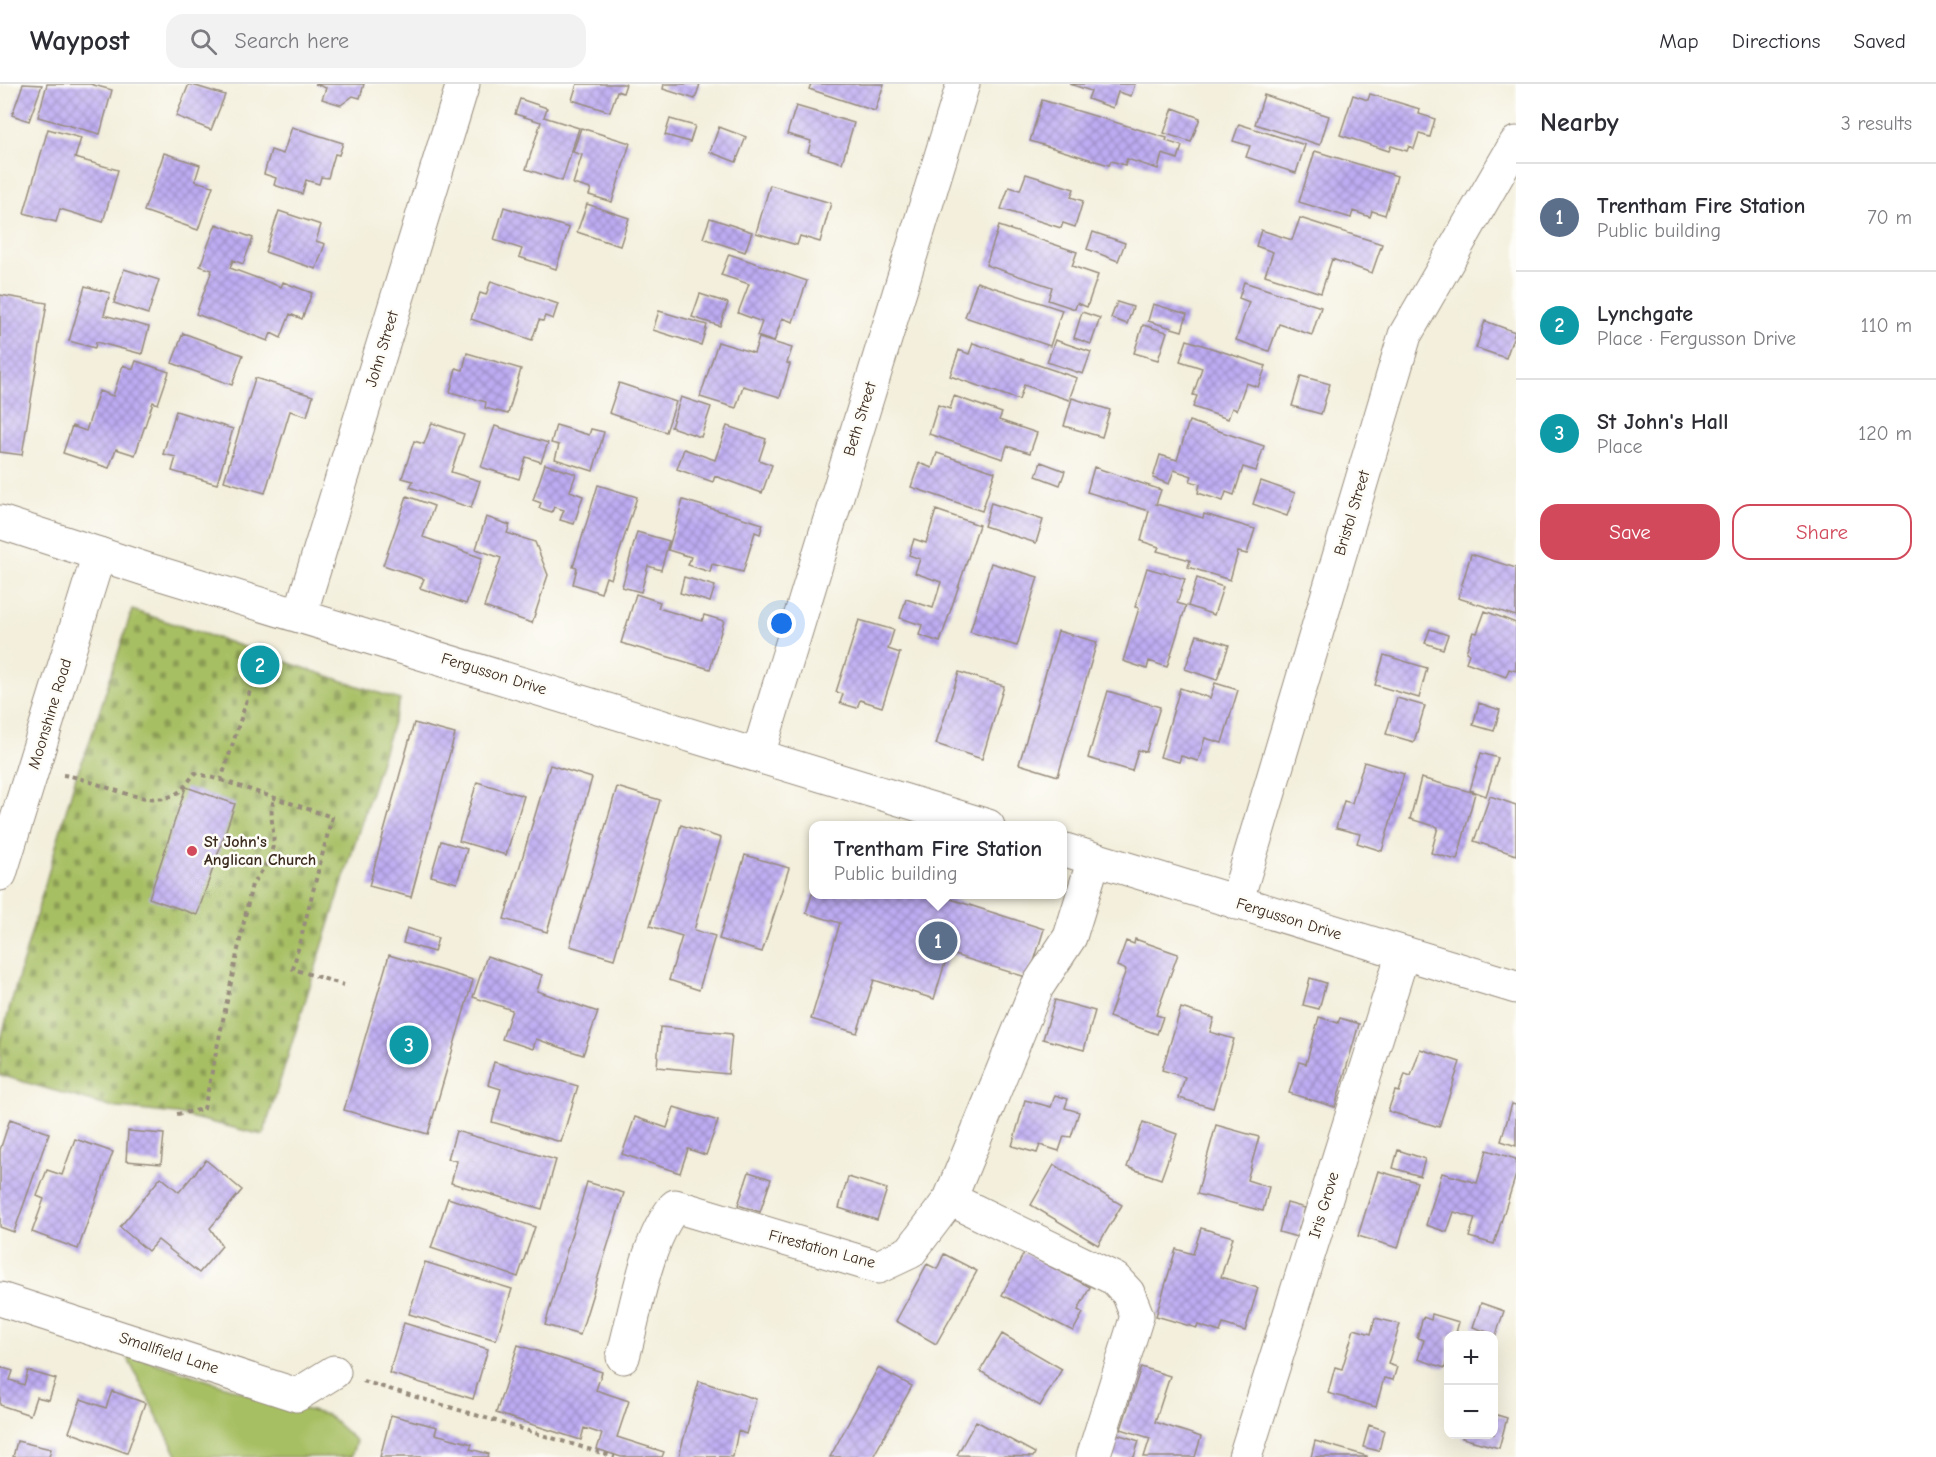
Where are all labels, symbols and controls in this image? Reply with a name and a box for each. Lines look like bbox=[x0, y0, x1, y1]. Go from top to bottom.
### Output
search box bbox=[166, 14, 586, 68]
text: Waypost bbox=[30, 25, 130, 57]
icon: search bbox=[187, 25, 220, 58]
text: Search here bbox=[235, 28, 349, 54]
text: Map bbox=[1659, 29, 1699, 53]
text: Directions bbox=[1732, 29, 1821, 53]
text: Saved bbox=[1854, 29, 1906, 53]
text: Nearby bbox=[1540, 108, 1619, 138]
text: 3 results bbox=[1841, 112, 1912, 135]
text: Trentham Fire Station bbox=[1597, 193, 1806, 219]
text: 1 bbox=[1556, 206, 1563, 229]
text: 70 m bbox=[1867, 206, 1912, 229]
text: Public building bbox=[1597, 219, 1721, 242]
text: Lynchgate bbox=[1597, 301, 1693, 327]
street label: John Street bbox=[362, 308, 402, 389]
text: 2 bbox=[1555, 314, 1564, 337]
text: 110 m bbox=[1861, 314, 1912, 337]
text: Place · Fergusson Drive bbox=[1597, 327, 1796, 350]
street label: Beth Street bbox=[840, 379, 880, 458]
text: St John's Hall bbox=[1597, 409, 1728, 435]
text: 3 bbox=[1555, 422, 1564, 445]
text: 120 m bbox=[1858, 422, 1912, 445]
text: Place bbox=[1597, 435, 1643, 458]
street label: Bristol Street bbox=[1331, 468, 1374, 558]
button: Save bbox=[1540, 504, 1720, 560]
button: Share bbox=[1732, 504, 1912, 560]
your location bbox=[767, 609, 796, 638]
pin: 2 bbox=[240, 642, 280, 688]
street label: Fergusson Drive bbox=[439, 649, 549, 699]
street label: Moonshine Road bbox=[25, 656, 75, 772]
popup bbox=[809, 821, 1067, 899]
place label: St John's Anglican Church bbox=[204, 833, 316, 869]
text: Trentham Fire Station bbox=[834, 836, 1042, 862]
marker: St John's Anglican Church bbox=[185, 844, 199, 858]
text: Public building bbox=[834, 862, 958, 885]
street label: Fergusson Drive bbox=[1234, 894, 1344, 944]
pin: 1 bbox=[918, 918, 958, 964]
pin: 3 bbox=[390, 1022, 428, 1068]
street label: Iris Grove bbox=[1305, 1170, 1343, 1240]
street label: Firestation Lane bbox=[767, 1226, 877, 1272]
street label: Smallfield Lane bbox=[117, 1328, 221, 1378]
map controls bbox=[1444, 1331, 1498, 1439]
button: + bbox=[1444, 1331, 1498, 1385]
button: − bbox=[1444, 1385, 1498, 1439]

